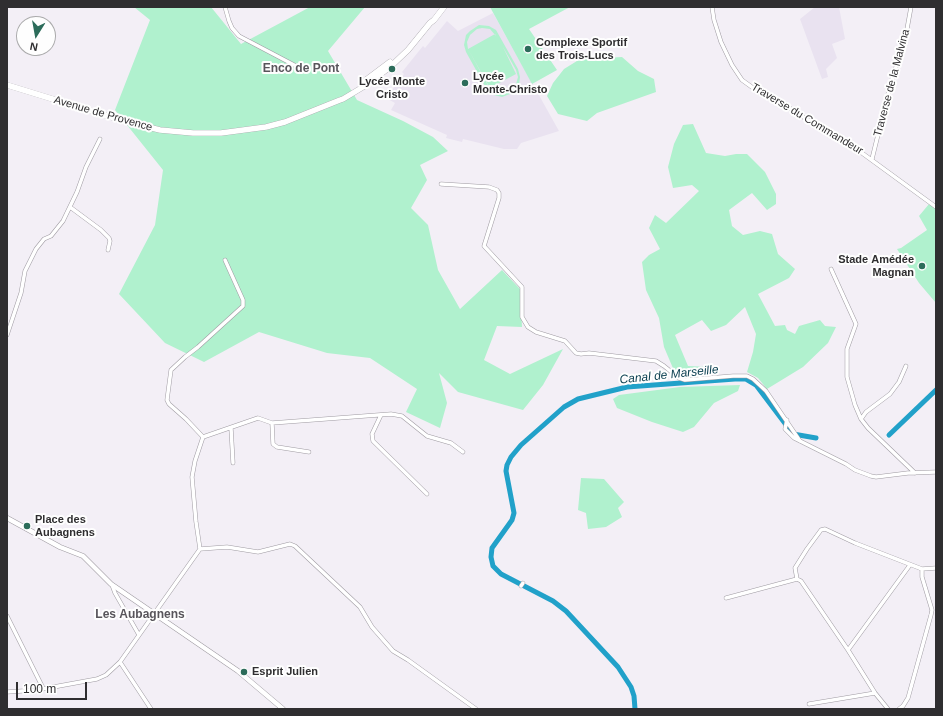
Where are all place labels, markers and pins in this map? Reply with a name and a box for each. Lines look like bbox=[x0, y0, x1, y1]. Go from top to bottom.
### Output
place label: Complexe Sportif des Trois-Lucs bbox=[536, 36, 627, 62]
marker: Complexe Sportif des Trois-Lucs bbox=[523, 44, 533, 54]
marker: Lycée Monte Cristo bbox=[387, 64, 397, 74]
place label: Lycée Monte-Christo bbox=[473, 70, 548, 96]
place label: Lycée Monte Cristo bbox=[359, 75, 425, 101]
marker: Lycée Monte-Christo bbox=[460, 78, 470, 88]
place label: Stade Amédée Magnan bbox=[838, 253, 914, 279]
marker: Stade Amédée Magnan bbox=[917, 261, 927, 271]
place label: Place des Aubagnens bbox=[35, 513, 95, 539]
marker: Place des Aubagnens bbox=[22, 521, 32, 531]
place label: Esprit Julien bbox=[252, 665, 318, 679]
marker: Esprit Julien bbox=[239, 667, 249, 677]

